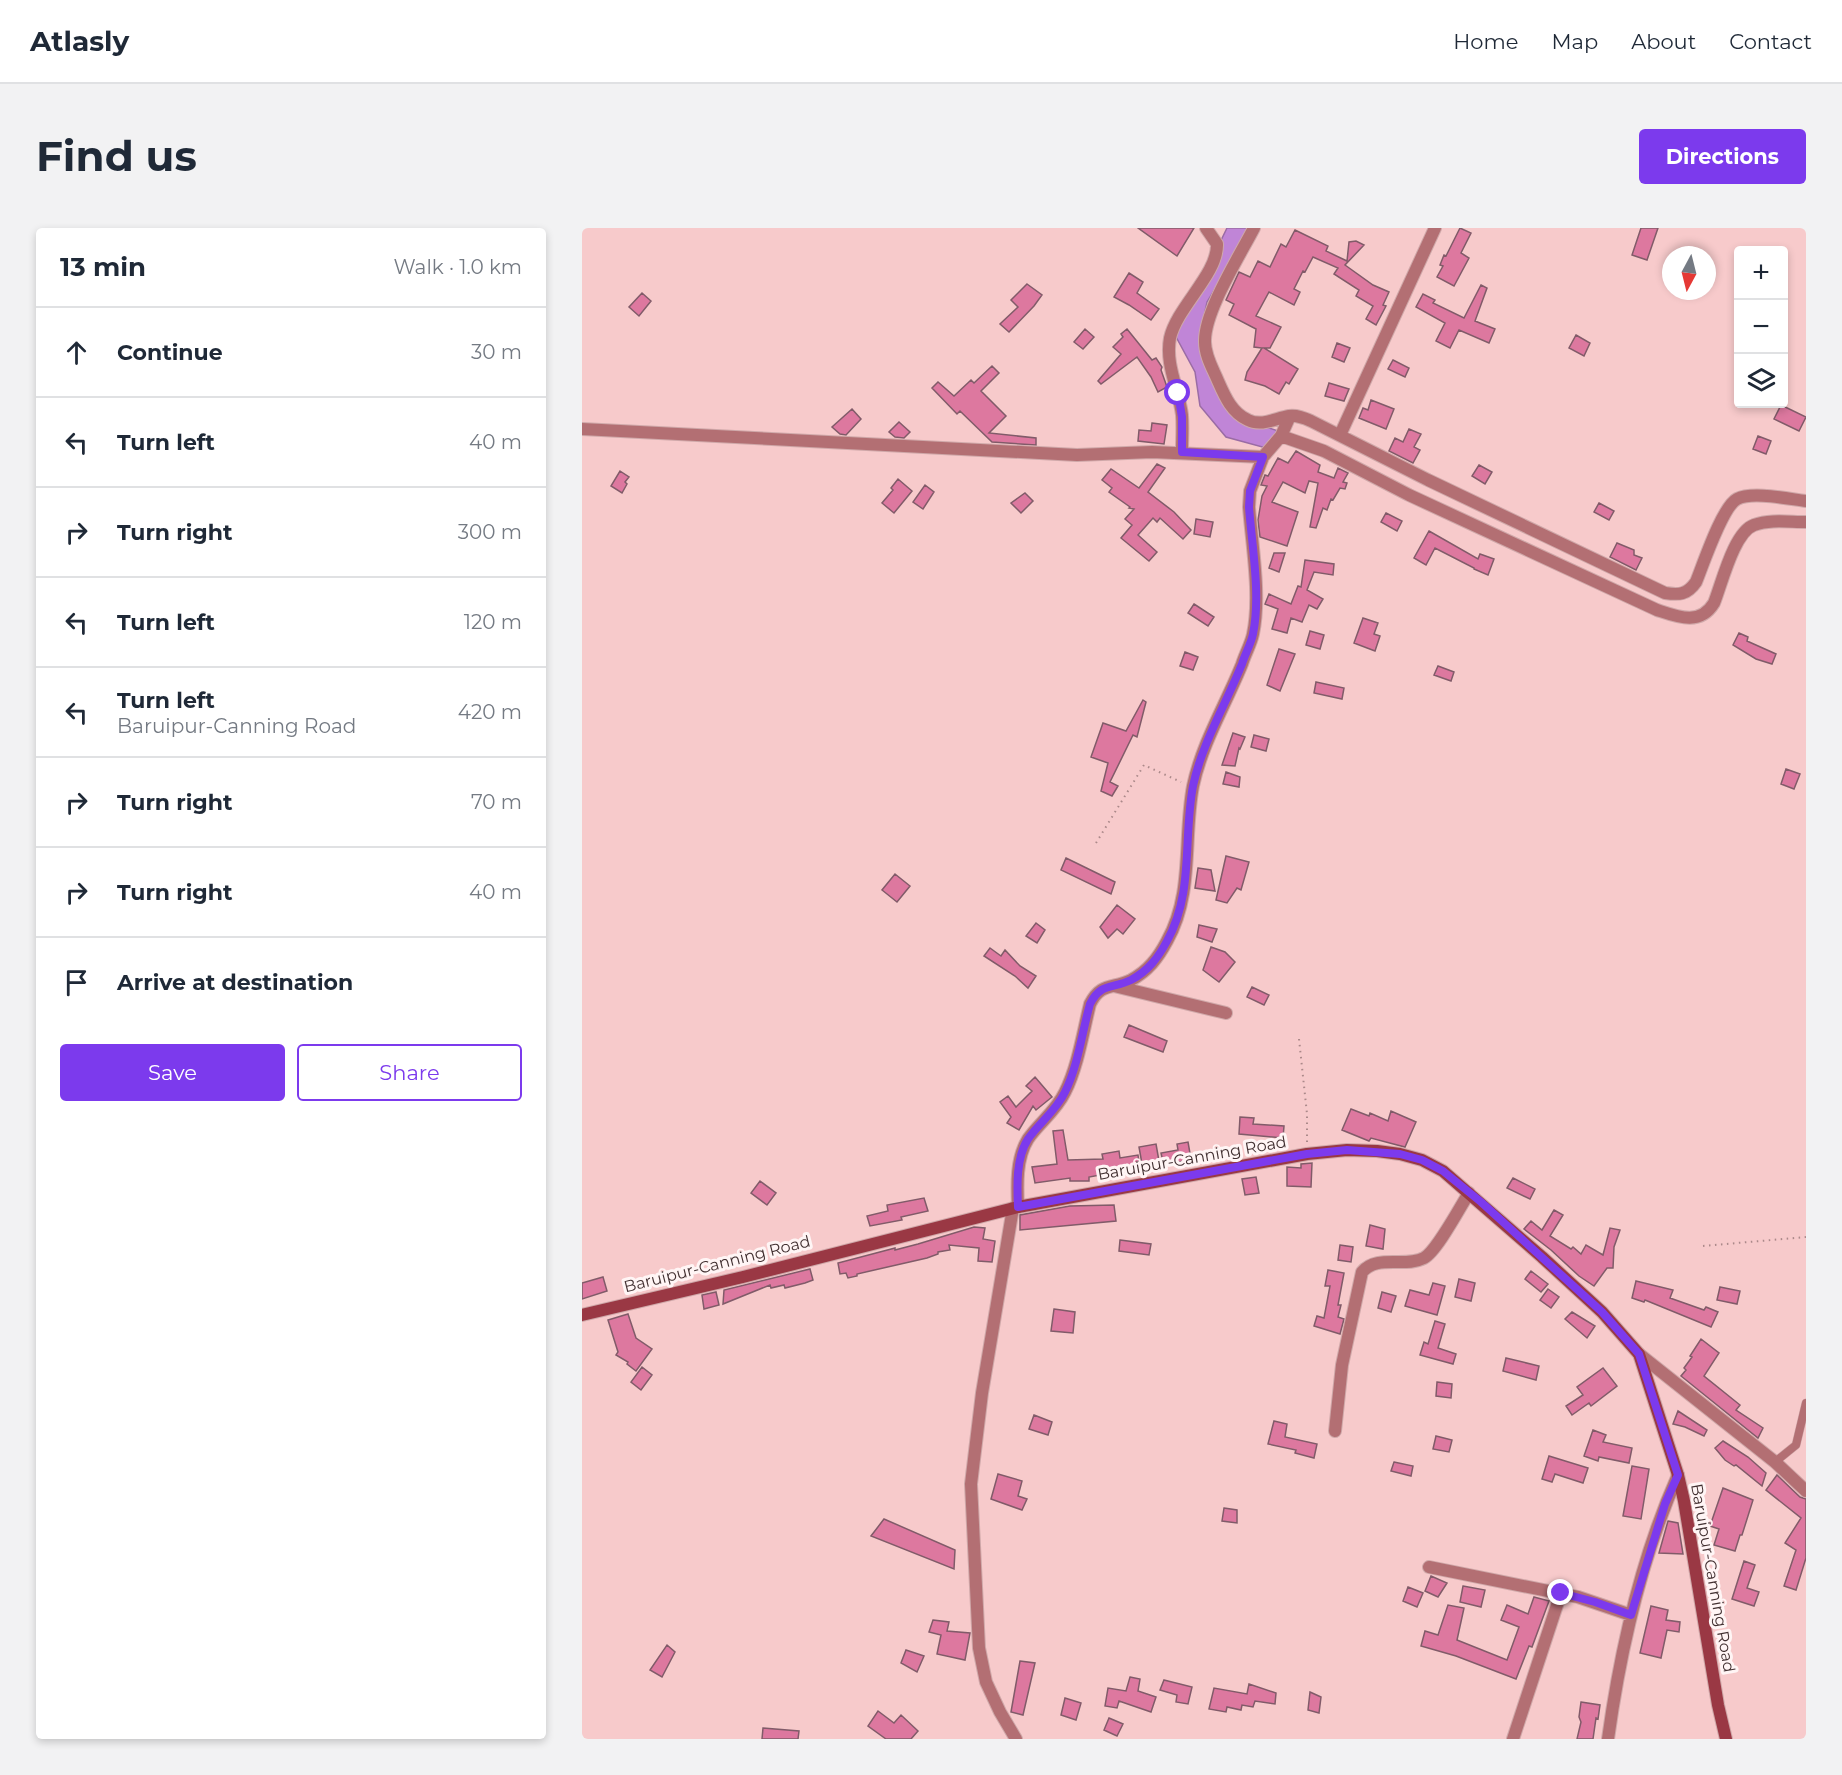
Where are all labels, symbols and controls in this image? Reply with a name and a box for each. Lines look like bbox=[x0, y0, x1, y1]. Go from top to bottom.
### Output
text: Atlasly bbox=[30, 24, 129, 58]
text: Home bbox=[1453, 29, 1518, 54]
text: Map bbox=[1551, 29, 1598, 54]
text: About bbox=[1631, 29, 1696, 54]
text: Contact bbox=[1729, 29, 1812, 54]
button: Directions bbox=[1639, 129, 1806, 184]
text: Find us bbox=[36, 130, 197, 182]
north arrow bbox=[1662, 246, 1716, 300]
map controls bbox=[1734, 246, 1788, 408]
button: + bbox=[1734, 246, 1788, 300]
text: 13 min bbox=[60, 251, 146, 283]
text: Walk · 1.0 km bbox=[393, 255, 522, 279]
button: − bbox=[1734, 300, 1788, 354]
icon: ahead bbox=[60, 336, 93, 369]
text: Continue bbox=[117, 339, 223, 366]
text: 30 m bbox=[471, 340, 522, 364]
button: layers bbox=[1734, 354, 1788, 408]
route start bbox=[1164, 379, 1190, 405]
icon: left bbox=[60, 426, 93, 459]
text: Turn left bbox=[117, 429, 215, 456]
text: 40 m bbox=[469, 430, 522, 454]
icon: right bbox=[60, 516, 93, 549]
text: Turn right bbox=[117, 519, 232, 546]
text: 300 m bbox=[458, 520, 522, 544]
icon: left bbox=[60, 606, 93, 639]
text: Turn left bbox=[117, 609, 215, 636]
text: 120 m bbox=[464, 610, 522, 634]
text: Turn left bbox=[117, 687, 215, 714]
icon: left bbox=[60, 696, 93, 729]
text: 420 m bbox=[458, 700, 522, 724]
text: Baruipur-Canning Road bbox=[117, 714, 356, 738]
icon: right bbox=[60, 786, 93, 819]
text: Turn right bbox=[117, 789, 232, 816]
text: 70 m bbox=[471, 790, 522, 814]
icon: right bbox=[60, 876, 93, 909]
text: Turn right bbox=[117, 879, 232, 906]
text: 40 m bbox=[469, 880, 522, 904]
icon: arrive bbox=[60, 966, 93, 999]
text: Arrive at destination bbox=[117, 969, 353, 996]
button: Save bbox=[60, 1044, 285, 1101]
button: Share bbox=[297, 1044, 522, 1101]
street label: Baruipur-Canning Road bbox=[1096, 1132, 1288, 1184]
street label: Baruipur-Canning Road bbox=[622, 1232, 812, 1296]
street label: Baruipur-Canning Road bbox=[1687, 1482, 1739, 1674]
route end bbox=[1547, 1579, 1573, 1605]

